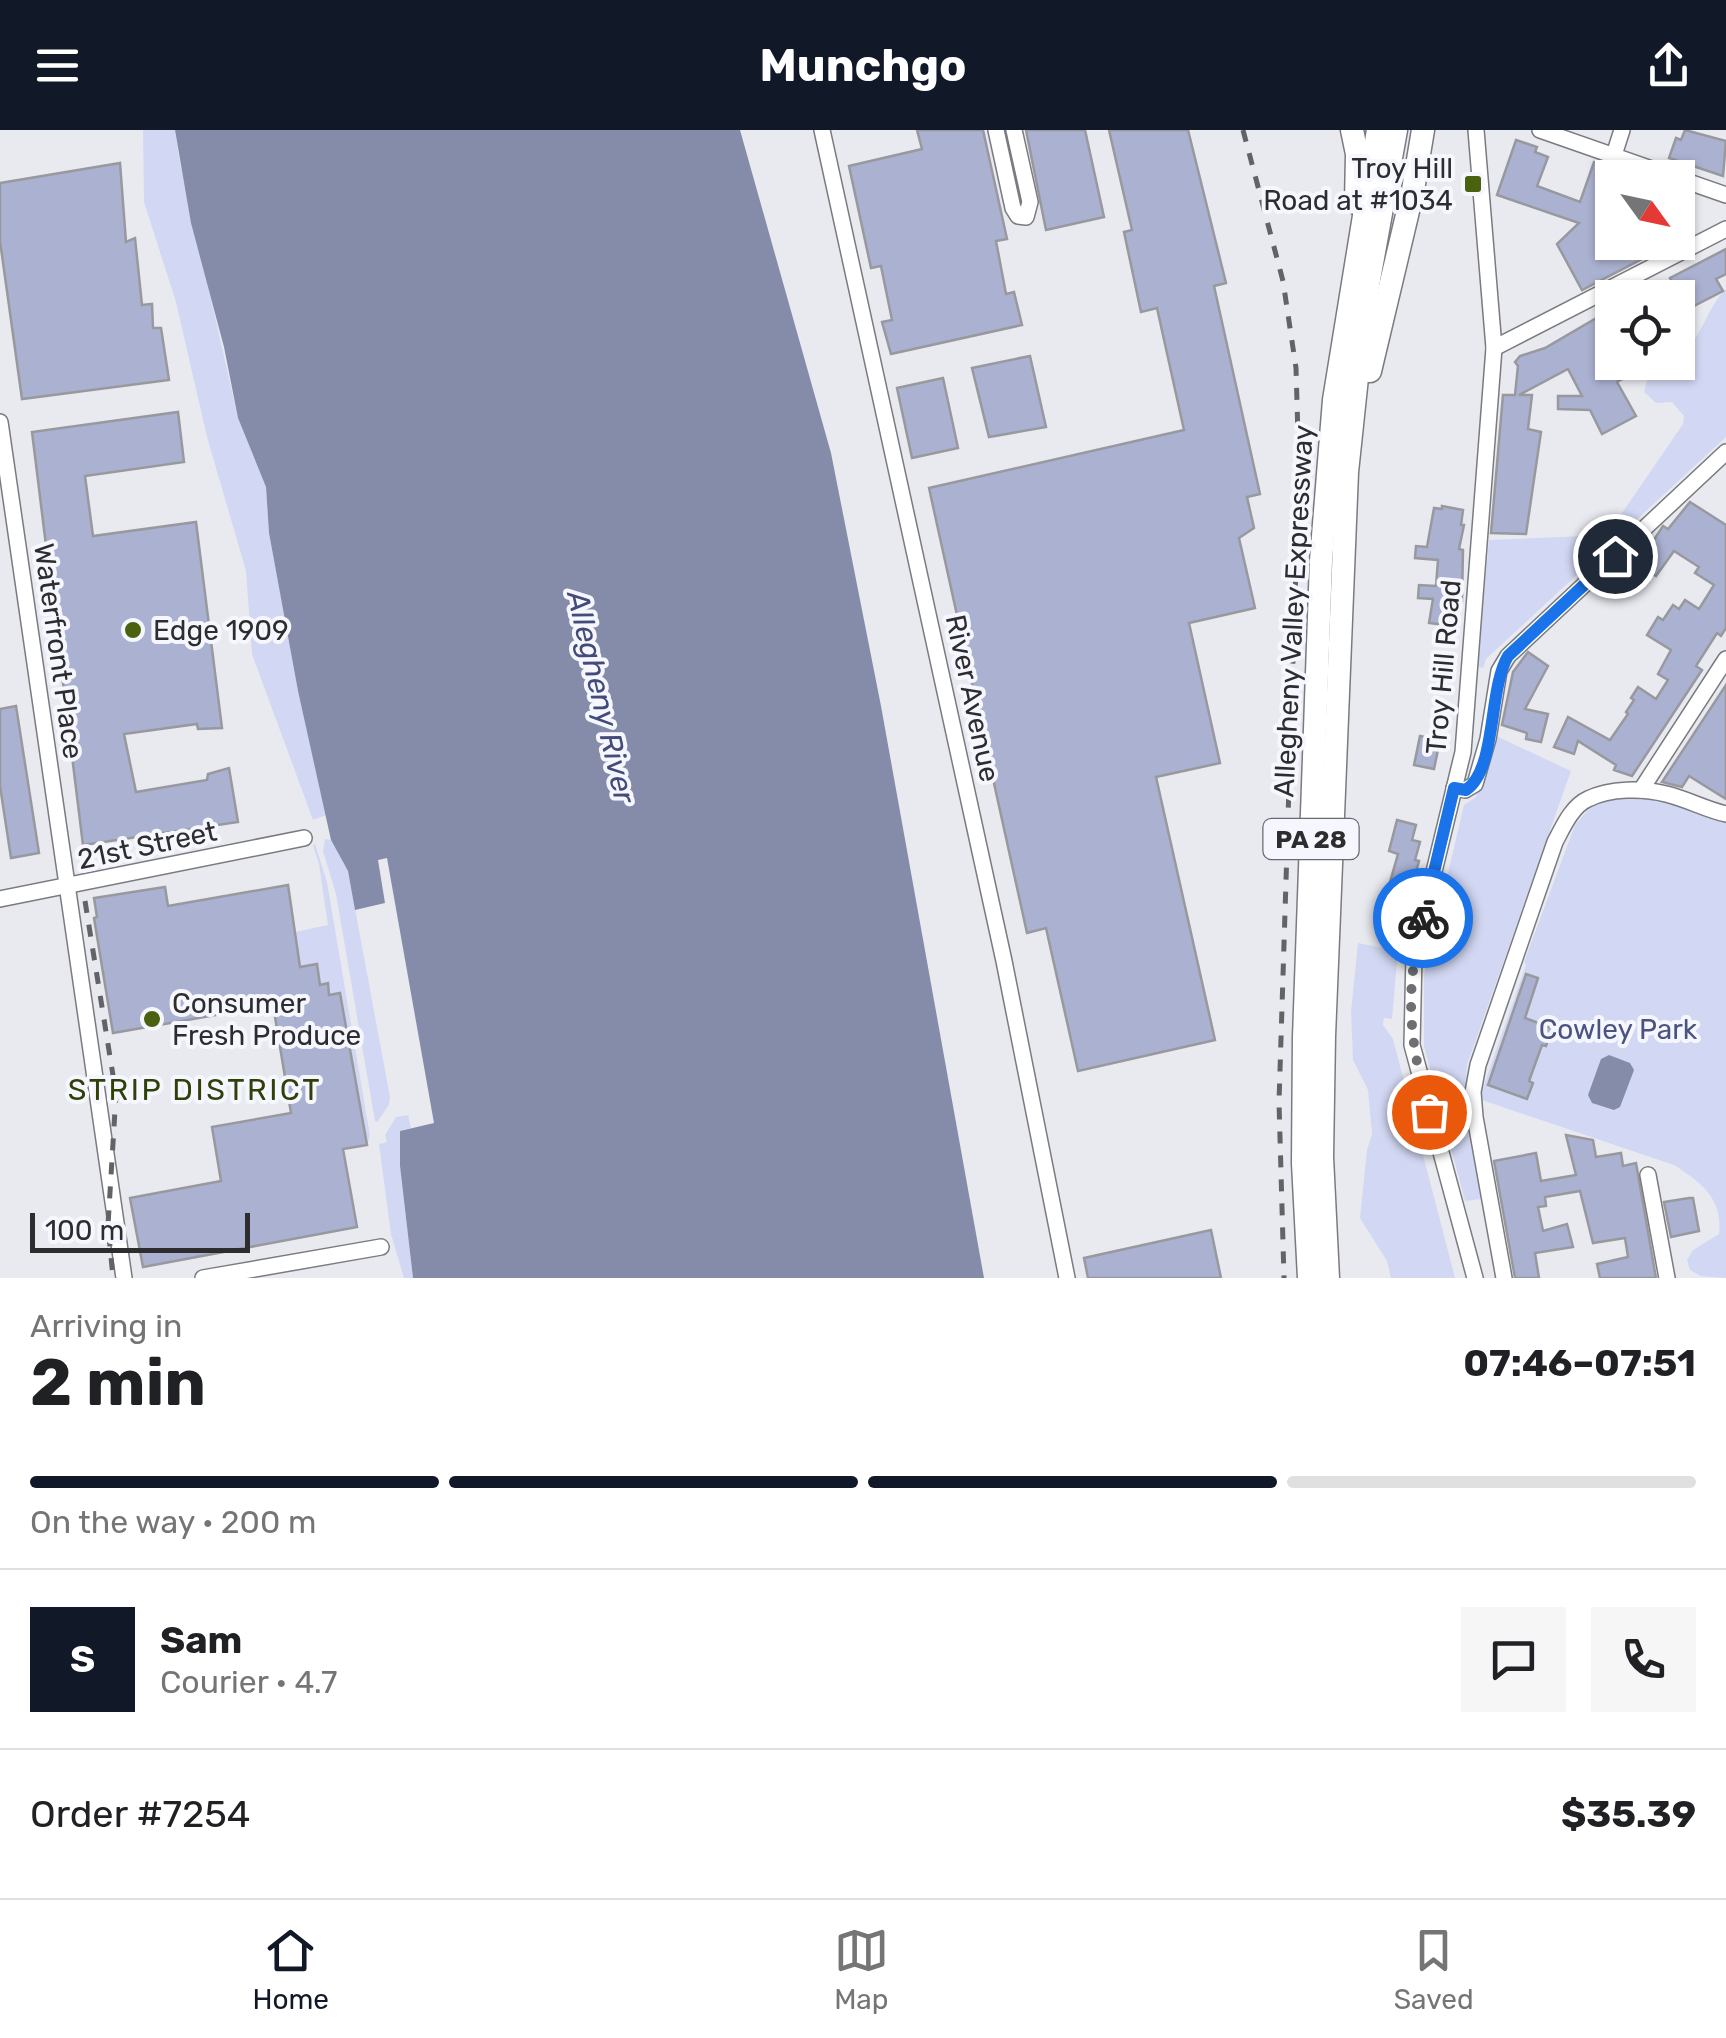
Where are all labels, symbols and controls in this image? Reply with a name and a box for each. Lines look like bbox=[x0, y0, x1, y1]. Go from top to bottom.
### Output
icon: menu bbox=[30, 38, 85, 93]
icon: share bbox=[1641, 38, 1696, 93]
text: Munchgo bbox=[760, 39, 966, 92]
place label: Troy Hill Road at #1034 bbox=[1263, 152, 1453, 217]
north arrow bbox=[1595, 160, 1695, 260]
map controls bbox=[1595, 160, 1695, 380]
marker: Troy Hill Road at #1034 bbox=[1462, 173, 1484, 195]
button: locate bbox=[1595, 280, 1695, 380]
street label: Allegheny Valley Expressway bbox=[1267, 424, 1320, 798]
pin bbox=[1573, 514, 1658, 599]
icon: home bbox=[1588, 529, 1643, 584]
street label: Waterfront Place bbox=[27, 541, 90, 761]
street label: Troy Hill Road bbox=[1419, 578, 1468, 756]
water label: Allegheny River bbox=[559, 586, 643, 808]
street label: River Avenue bbox=[939, 612, 1006, 785]
place label: Edge 1909 bbox=[153, 614, 289, 647]
marker: Edge 1909 bbox=[122, 619, 144, 641]
street label: 21st Street bbox=[75, 815, 220, 876]
road number: PA 28 bbox=[1264, 819, 1358, 859]
courier bbox=[1373, 868, 1473, 968]
icon: bike bbox=[1396, 891, 1451, 946]
place label: Consumer Fresh Produce bbox=[172, 987, 361, 1052]
marker: Consumer Fresh Produce bbox=[141, 1008, 163, 1030]
park label: Cowley Park bbox=[1539, 1013, 1698, 1046]
pin bbox=[1387, 1070, 1472, 1155]
district label: STRIP DISTRICT bbox=[68, 1072, 322, 1108]
icon: bag bbox=[1402, 1085, 1457, 1140]
scale bar bbox=[30, 1208, 250, 1252]
text: 100 m bbox=[45, 1214, 124, 1247]
text: Arriving in bbox=[30, 1307, 182, 1345]
text: 07:46–07:51 bbox=[1463, 1340, 1696, 1386]
text: 2 min bbox=[30, 1344, 206, 1421]
text: On the way · 200 m bbox=[30, 1503, 317, 1541]
button: chat bbox=[1461, 1607, 1566, 1712]
button: phone bbox=[1591, 1607, 1696, 1712]
text: Sam bbox=[160, 1617, 242, 1663]
text: S bbox=[70, 1636, 95, 1682]
text: Courier · 4.7 bbox=[160, 1663, 337, 1701]
text: Order #7254 bbox=[30, 1791, 250, 1837]
text: $35.39 bbox=[1561, 1791, 1696, 1837]
tab: Home bbox=[252, 1923, 329, 2016]
tab: Map bbox=[834, 1923, 889, 2016]
tab: Saved bbox=[1394, 1923, 1474, 2016]

